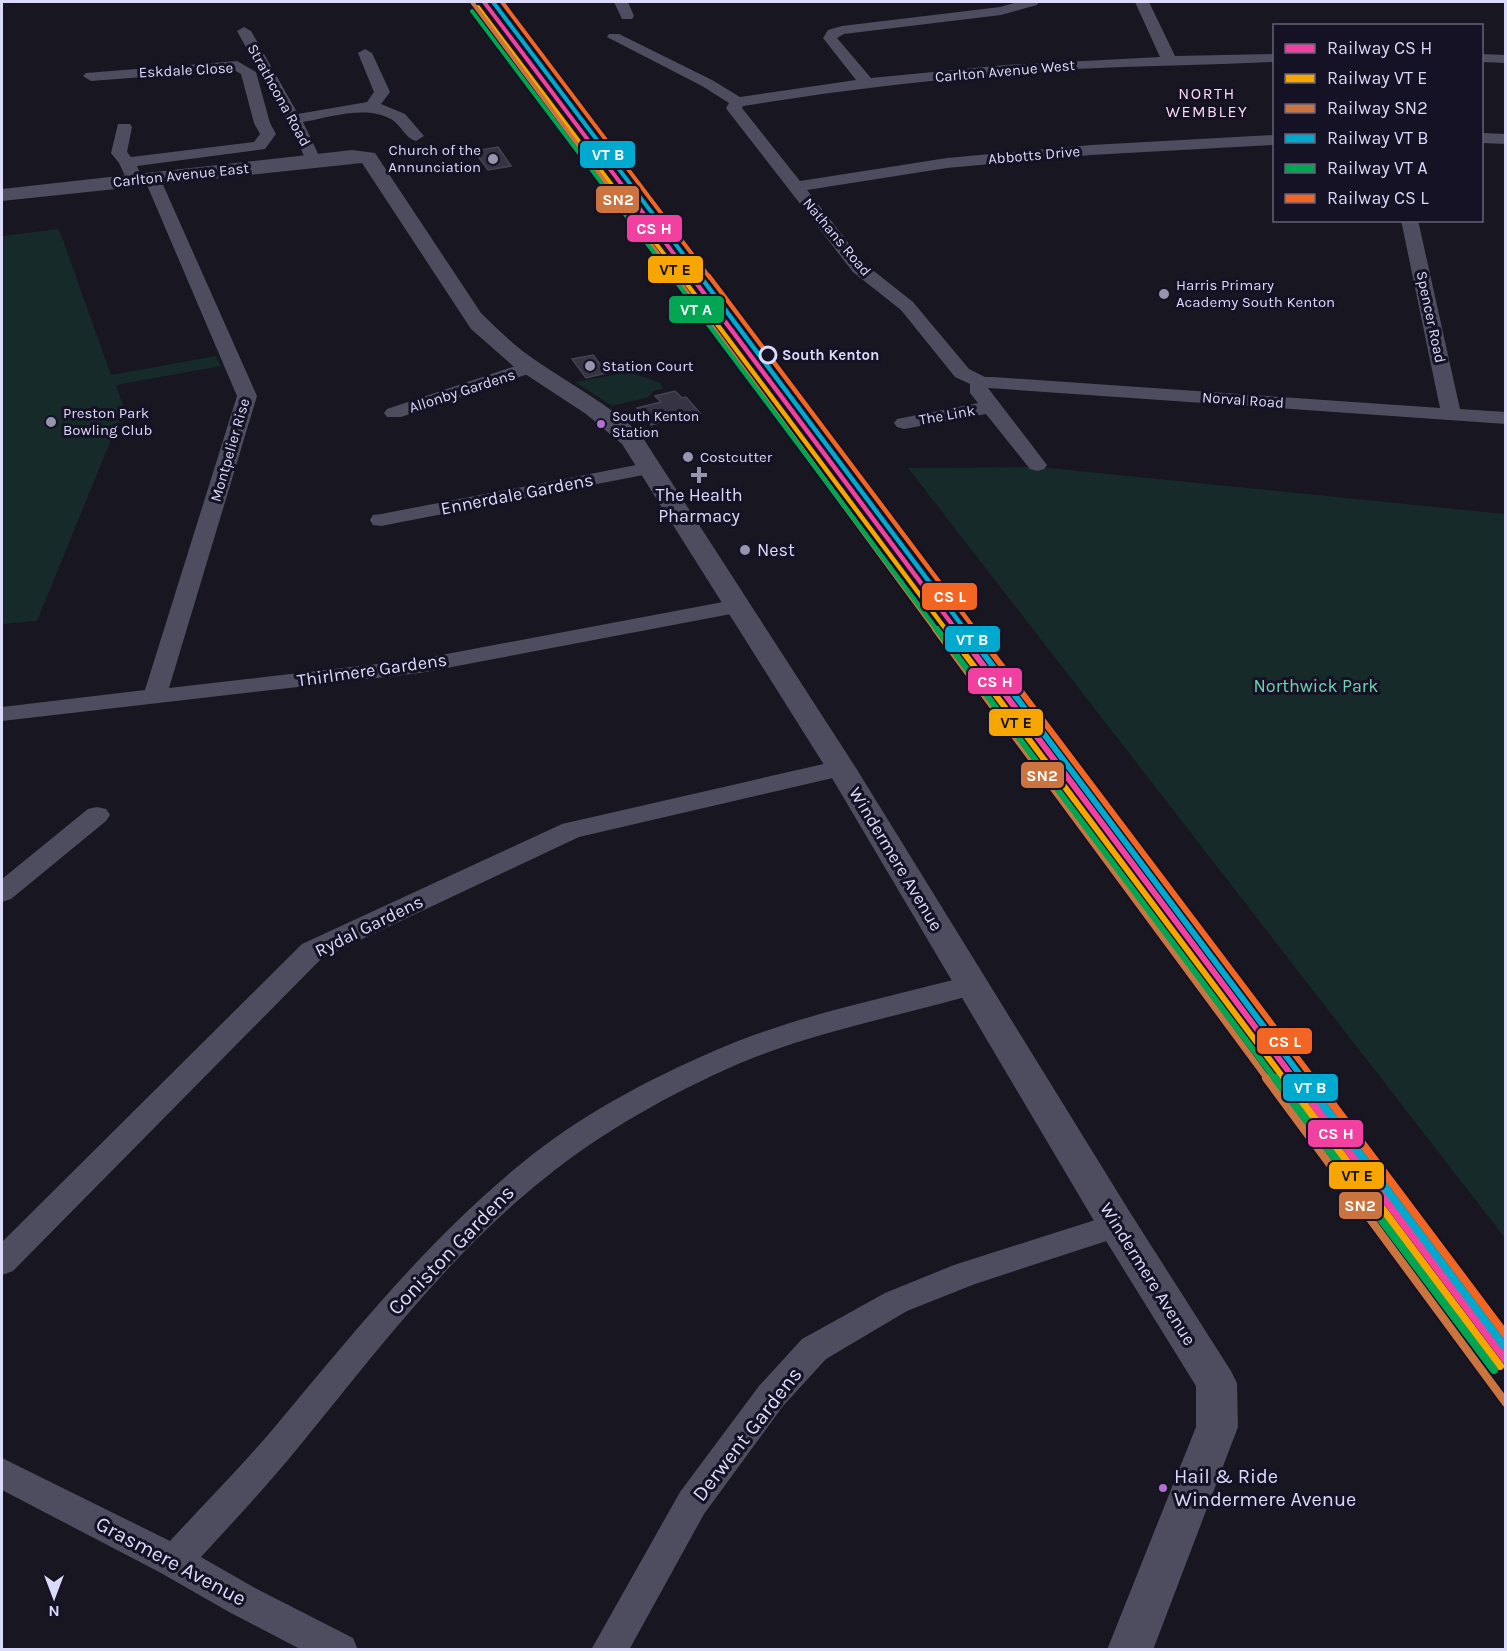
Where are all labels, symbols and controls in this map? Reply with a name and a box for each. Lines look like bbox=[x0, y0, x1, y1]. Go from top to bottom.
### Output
legend bbox=[1273, 24, 1483, 222]
text: Railway CS H bbox=[1327, 37, 1432, 59]
street label: Strathcona Road bbox=[243, 41, 315, 149]
street label: Carlton Avenue West bbox=[934, 56, 1076, 86]
street label: Eskdale Close bbox=[138, 59, 234, 81]
text: Railway VT E bbox=[1327, 67, 1427, 89]
district label: NORTH WEMBLEY bbox=[1166, 84, 1248, 121]
text: Railway SN2 bbox=[1327, 97, 1428, 119]
text: Railway VT B bbox=[1327, 127, 1429, 149]
line badge: VT B bbox=[579, 140, 636, 169]
place label: Church of the Annunciation bbox=[388, 141, 481, 176]
street label: Abbotts Drive bbox=[987, 142, 1081, 168]
text: VT B bbox=[592, 145, 624, 164]
marker: Church of the Annunciation bbox=[486, 152, 500, 166]
text: Railway VT A bbox=[1327, 157, 1428, 179]
street label: Carlton Avenue East bbox=[112, 159, 250, 191]
line badge: SN2 bbox=[595, 185, 640, 214]
text: Railway CS L bbox=[1327, 187, 1429, 209]
text: SN2 bbox=[602, 190, 634, 209]
street label: Nathans Road bbox=[799, 194, 875, 280]
line badge: CS H bbox=[626, 214, 683, 243]
text: CS H bbox=[636, 219, 672, 238]
line badge: VT E bbox=[647, 255, 704, 284]
text: VT E bbox=[659, 260, 691, 279]
street label: Spencer Road bbox=[1412, 269, 1450, 365]
place label: Harris Primary Academy South Kenton bbox=[1176, 276, 1335, 311]
marker: Harris Primary Academy South Kenton bbox=[1157, 287, 1171, 301]
line badge: VT A bbox=[668, 295, 725, 324]
text: VT A bbox=[680, 300, 712, 319]
marker: South Kenton bbox=[759, 346, 777, 364]
place label: South Kenton bbox=[782, 346, 879, 364]
place label: Station Court bbox=[602, 357, 694, 375]
marker: Station Court bbox=[583, 359, 597, 373]
street label: Allonby Gardens bbox=[407, 365, 517, 417]
street label: Norval Road bbox=[1201, 388, 1285, 412]
street label: Montpelier Rise bbox=[207, 396, 253, 504]
street label: The Link bbox=[917, 401, 977, 429]
place label: Preston Park Bowling Club bbox=[63, 404, 153, 439]
place label: South Kenton Station bbox=[612, 408, 699, 441]
marker: Preston Park Bowling Club bbox=[44, 415, 58, 429]
marker: South Kenton Station bbox=[595, 418, 607, 430]
place label: Costcutter bbox=[700, 448, 773, 466]
marker: Costcutter bbox=[681, 450, 695, 464]
street label: Ennerdale Gardens bbox=[439, 468, 595, 520]
marker: The Health Pharmacy bbox=[692, 468, 706, 482]
place label: The Health Pharmacy bbox=[655, 484, 743, 527]
place label: Nest bbox=[757, 539, 795, 561]
marker: Nest bbox=[738, 543, 752, 557]
line badge: CS L bbox=[921, 582, 978, 611]
text: CS L bbox=[934, 587, 966, 606]
line badge: VT B bbox=[944, 625, 1001, 653]
text: VT B bbox=[956, 630, 988, 649]
street label: Thirlmere Gardens bbox=[296, 649, 448, 691]
line badge: CS H bbox=[967, 667, 1023, 695]
text: CS H bbox=[977, 672, 1013, 691]
park label: Northwick Park bbox=[1254, 675, 1378, 697]
line badge: VT E bbox=[988, 708, 1044, 737]
text: VT E bbox=[1000, 713, 1032, 732]
line badge: SN2 bbox=[1020, 761, 1065, 789]
text: SN2 bbox=[1026, 766, 1058, 785]
street label: Windermere Avenue bbox=[844, 783, 948, 935]
street label: Rydal Gardens bbox=[311, 890, 427, 962]
line badge: CS L bbox=[1256, 1027, 1313, 1055]
text: CS L bbox=[1269, 1032, 1301, 1051]
line badge: VT B bbox=[1282, 1073, 1339, 1102]
text: VT B bbox=[1294, 1078, 1326, 1097]
line badge: CS H bbox=[1307, 1119, 1364, 1148]
text: CS H bbox=[1318, 1124, 1354, 1143]
line badge: VT E bbox=[1328, 1161, 1385, 1190]
text: VT E bbox=[1341, 1166, 1373, 1185]
street label: Coniston Gardens bbox=[383, 1180, 519, 1320]
line badge: SN2 bbox=[1338, 1191, 1383, 1220]
text: SN2 bbox=[1344, 1196, 1376, 1215]
street label: Windermere Avenue bbox=[1095, 1199, 1201, 1349]
street label: Derwent Gardens bbox=[687, 1362, 807, 1506]
place label: Hail & Ride Windermere Avenue bbox=[1174, 1465, 1356, 1511]
marker: Hail & Ride Windermere Avenue bbox=[1157, 1482, 1169, 1494]
street label: Grasmere Avenue bbox=[92, 1511, 250, 1611]
north arrow bbox=[24, 1567, 84, 1627]
text: N bbox=[48, 1602, 60, 1621]

